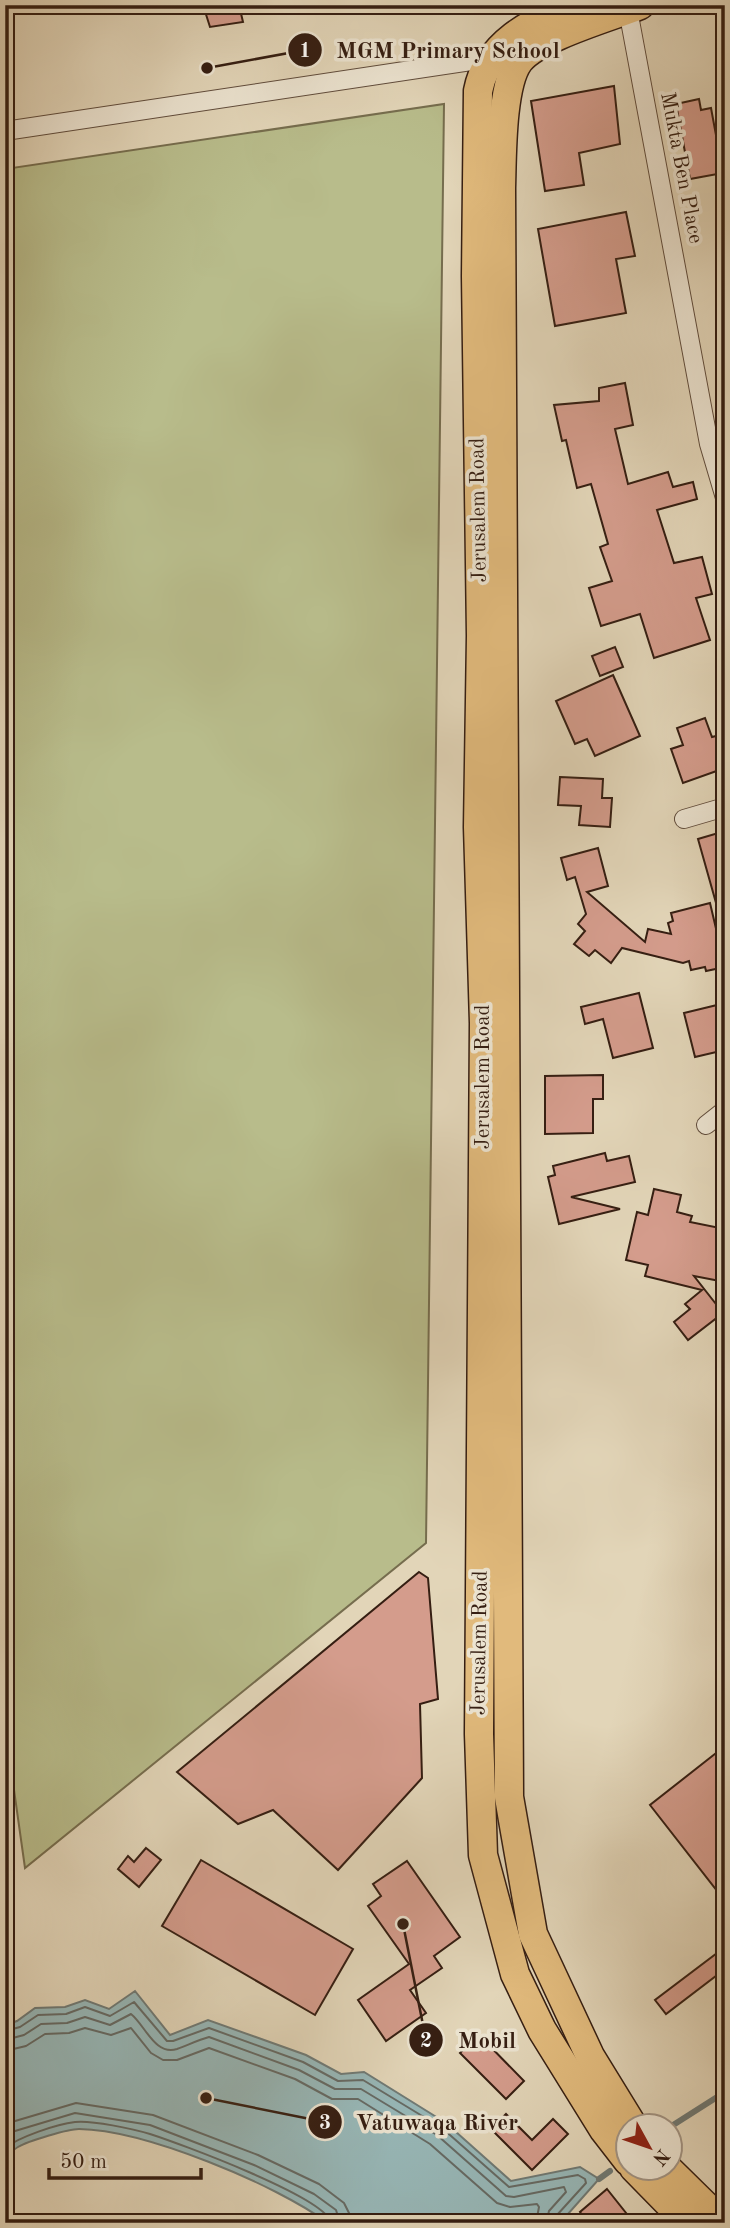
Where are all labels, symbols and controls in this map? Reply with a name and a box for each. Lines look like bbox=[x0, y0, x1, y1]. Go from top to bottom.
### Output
callout: MGM Primary School bbox=[287, 28, 574, 72]
text: MGM Primary School bbox=[336, 40, 560, 63]
text: 1 bbox=[299, 41, 311, 62]
street label: Mukta Ben Place bbox=[656, 90, 706, 246]
street label: Jerusalem Road bbox=[467, 437, 491, 583]
street label: Jerusalem Road bbox=[473, 1004, 494, 1149]
street label: Jerusalem Road bbox=[468, 1570, 492, 1716]
callout: Mobil bbox=[408, 2018, 530, 2062]
text: Mobil bbox=[458, 2030, 516, 2053]
text: 2 bbox=[420, 2031, 432, 2052]
callout: Vatuwaqa River bbox=[307, 2100, 533, 2144]
text: Vatuwaqa River bbox=[356, 2112, 518, 2135]
north arrow bbox=[614, 2112, 684, 2182]
text: 3 bbox=[319, 2113, 331, 2134]
scale bar bbox=[49, 2137, 201, 2181]
text: N bbox=[648, 2145, 672, 2168]
text: 50 m bbox=[60, 2152, 107, 2173]

